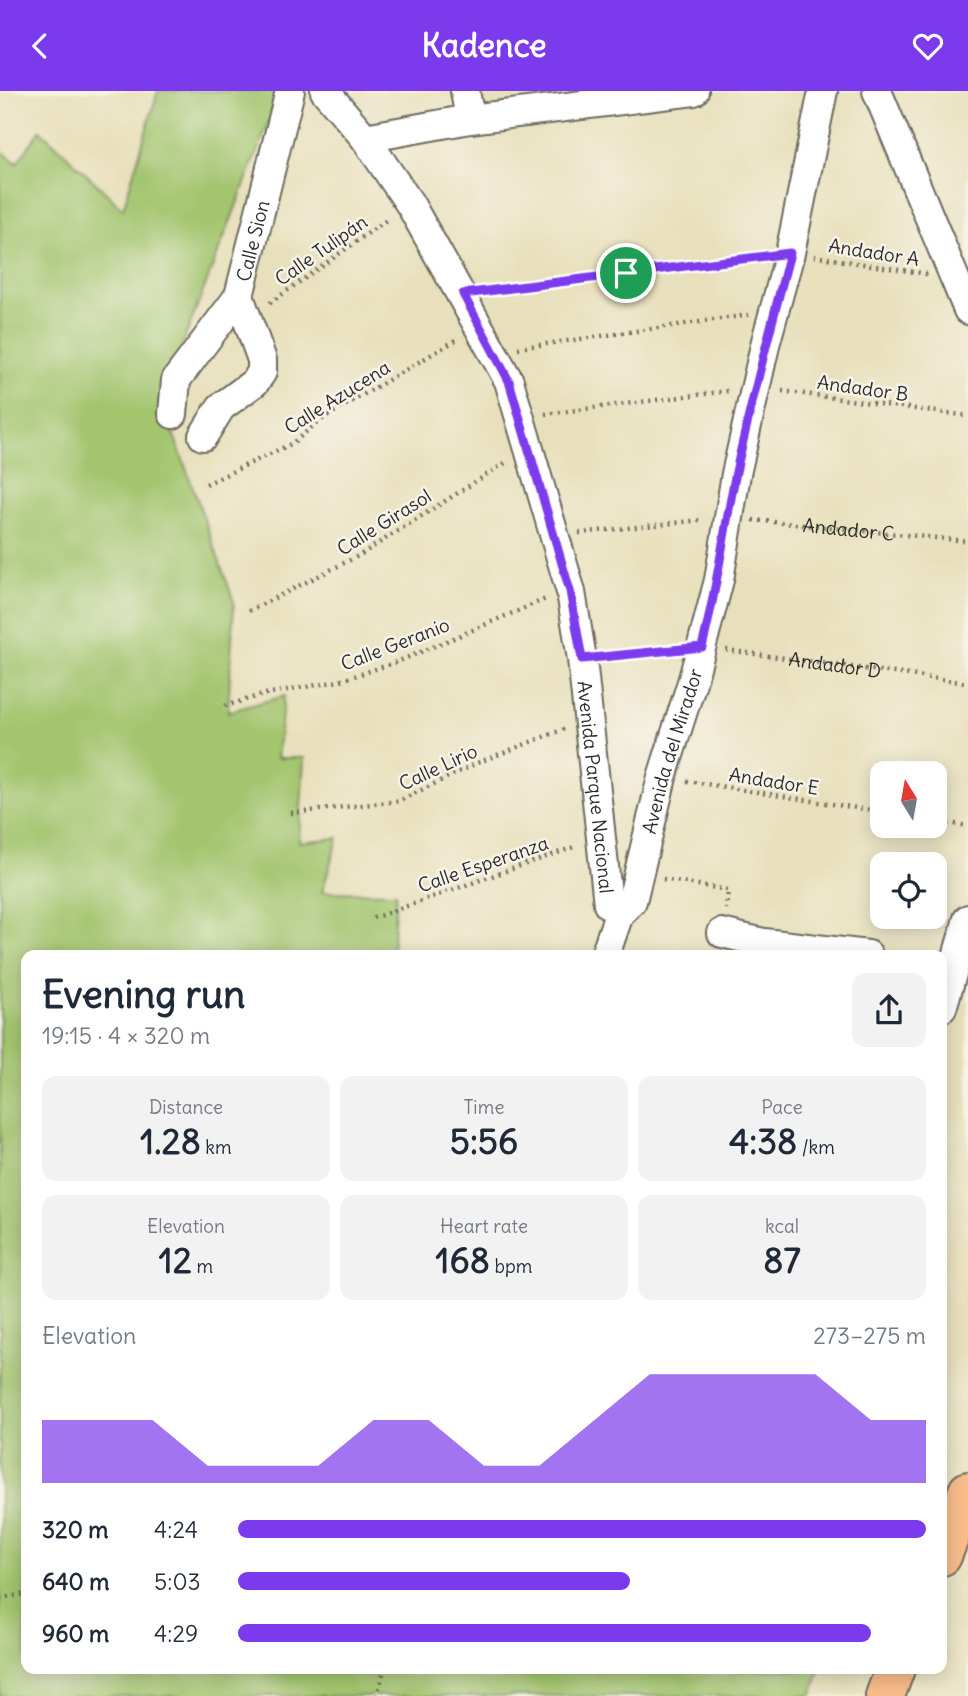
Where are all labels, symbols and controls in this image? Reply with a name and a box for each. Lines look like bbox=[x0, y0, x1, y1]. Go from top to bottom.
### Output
text: Kadence bbox=[421, 25, 547, 66]
icon: back bbox=[21, 27, 59, 65]
icon: heart bbox=[909, 27, 947, 65]
street label: Calle Sion bbox=[231, 198, 274, 284]
street label: Calle Tulipán bbox=[270, 209, 372, 291]
street label: Andador A bbox=[827, 233, 921, 271]
pin bbox=[596, 243, 656, 303]
icon: arrive bbox=[607, 254, 645, 292]
street label: Calle Azucena bbox=[280, 355, 394, 439]
street label: Andador B bbox=[816, 370, 910, 406]
street label: Calle Girasol bbox=[333, 484, 435, 560]
street label: Andador C bbox=[802, 513, 895, 546]
street label: Calle Geranio bbox=[337, 612, 453, 676]
street label: Andador D bbox=[787, 647, 883, 683]
street label: Avenida del Mirador bbox=[637, 666, 707, 836]
street label: Avenida Parque Nacional bbox=[572, 680, 619, 895]
street label: Calle Lirio bbox=[395, 738, 481, 796]
north arrow bbox=[870, 761, 947, 838]
map controls bbox=[870, 761, 947, 929]
street label: Andador E bbox=[727, 762, 821, 800]
street label: Calle Esperanza bbox=[415, 830, 552, 898]
button: locate bbox=[870, 852, 947, 929]
text: Evening run bbox=[42, 971, 245, 1018]
button: share bbox=[852, 973, 926, 1047]
text: 19:15 · 4 × 320 m bbox=[42, 1021, 210, 1050]
text: Distance bbox=[149, 1095, 223, 1119]
text: Time bbox=[463, 1095, 505, 1119]
text: Pace bbox=[761, 1095, 803, 1119]
text: 1.28 bbox=[140, 1119, 201, 1163]
text: 5:56 bbox=[450, 1119, 518, 1163]
text: 4:38 bbox=[729, 1119, 797, 1163]
text: km bbox=[201, 1135, 232, 1159]
text: /km bbox=[797, 1135, 835, 1159]
text: Elevation bbox=[147, 1214, 225, 1238]
text: Heart rate bbox=[440, 1214, 528, 1238]
text: kcal bbox=[765, 1214, 799, 1238]
text: 12 bbox=[159, 1238, 192, 1282]
text: 168 bbox=[436, 1238, 490, 1282]
text: 87 bbox=[763, 1238, 801, 1282]
text: m bbox=[192, 1254, 213, 1278]
text: bpm bbox=[490, 1254, 532, 1278]
text: Elevation bbox=[42, 1321, 136, 1350]
text: 273–275 m bbox=[813, 1321, 926, 1350]
text: 320 m bbox=[42, 1515, 108, 1544]
text: 4:24 bbox=[154, 1515, 198, 1544]
text: 640 m bbox=[42, 1567, 109, 1596]
text: 5:03 bbox=[154, 1567, 201, 1596]
text: 960 m bbox=[42, 1619, 109, 1648]
text: 4:29 bbox=[154, 1619, 198, 1648]

